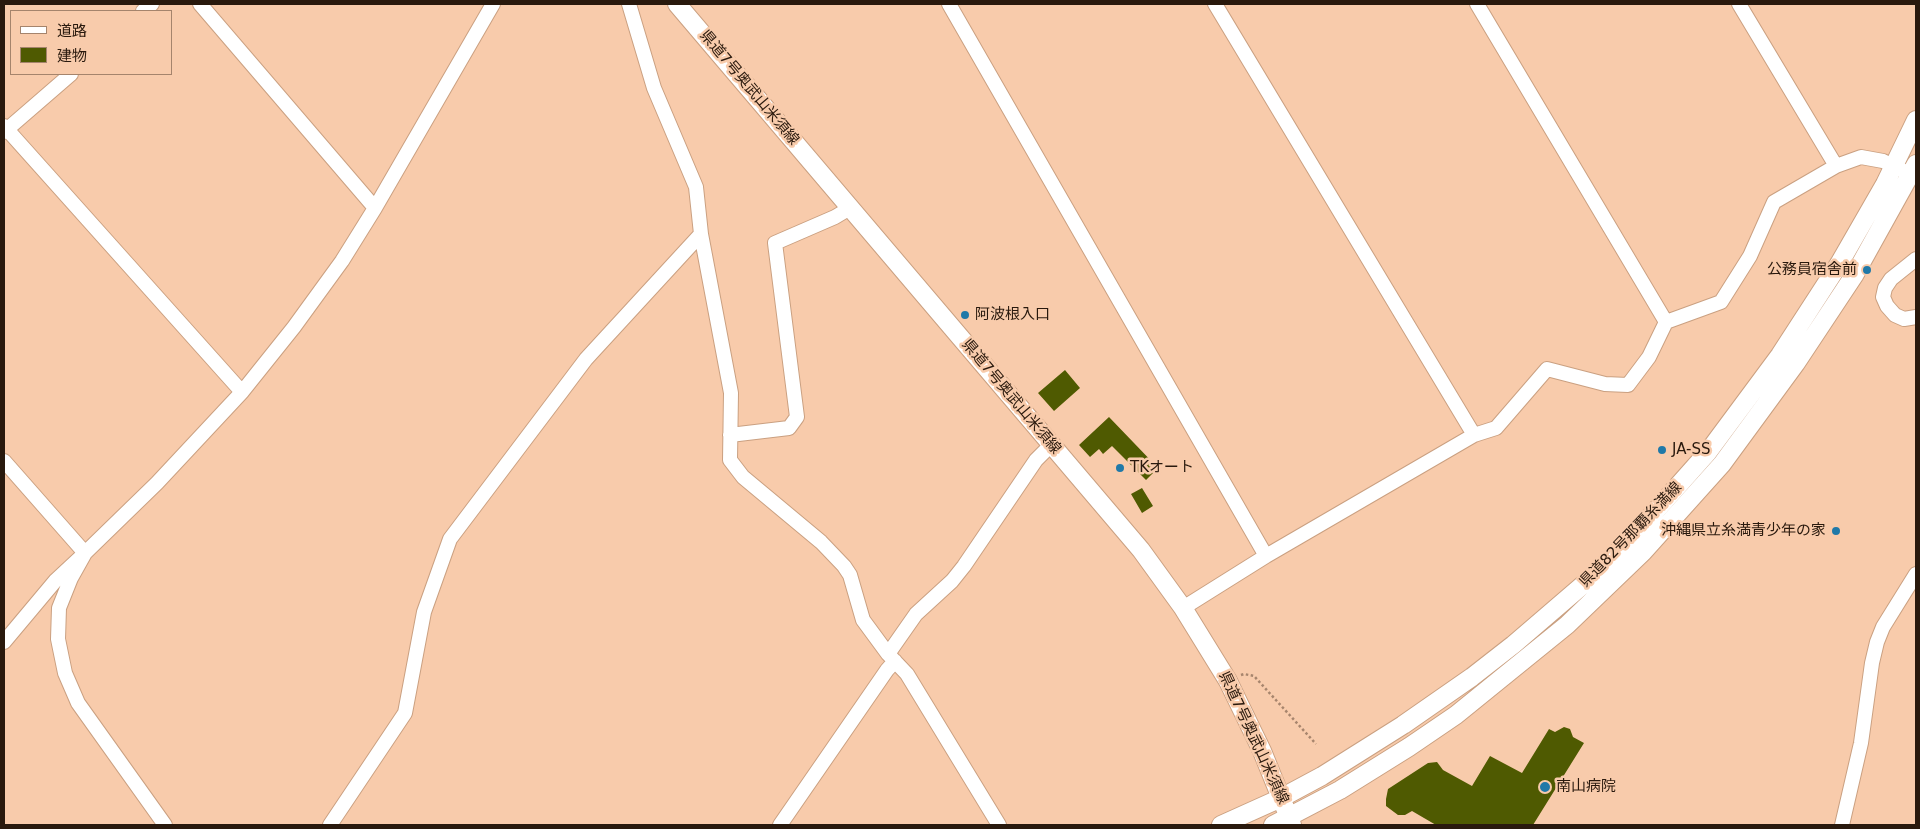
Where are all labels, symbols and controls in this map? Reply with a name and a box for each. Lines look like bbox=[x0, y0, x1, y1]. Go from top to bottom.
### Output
legend bbox=[10, 10, 172, 75]
text: 道路 bbox=[57, 22, 87, 40]
street label: 県道7号奥武山米須線 bbox=[696, 27, 802, 149]
text: 建物 bbox=[57, 47, 87, 65]
place label: 公務員宿舎前 bbox=[1767, 261, 1857, 279]
marker: 公務員宿舎前 bbox=[1861, 264, 1873, 276]
place label: 阿波根入口 bbox=[975, 306, 1050, 324]
marker: 阿波根入口 bbox=[959, 309, 971, 321]
street label: 県道7号奥武山米須線 bbox=[958, 336, 1064, 458]
place label: JA-SS bbox=[1672, 441, 1711, 459]
marker: JA-SS bbox=[1656, 444, 1668, 456]
place label: TKオート bbox=[1130, 459, 1194, 477]
marker: TKオート bbox=[1114, 462, 1126, 474]
street label: 県道82号那覇糸満線 bbox=[1576, 479, 1686, 591]
place label: 沖縄県立糸満青少年の家 bbox=[1661, 522, 1826, 540]
marker: 沖縄県立糸満青少年の家 bbox=[1830, 525, 1842, 537]
street label: 県道7号奥武山米須線 bbox=[1214, 669, 1292, 807]
place label: 南山病院 bbox=[1556, 778, 1616, 796]
marker: 南山病院 bbox=[1538, 780, 1552, 794]

